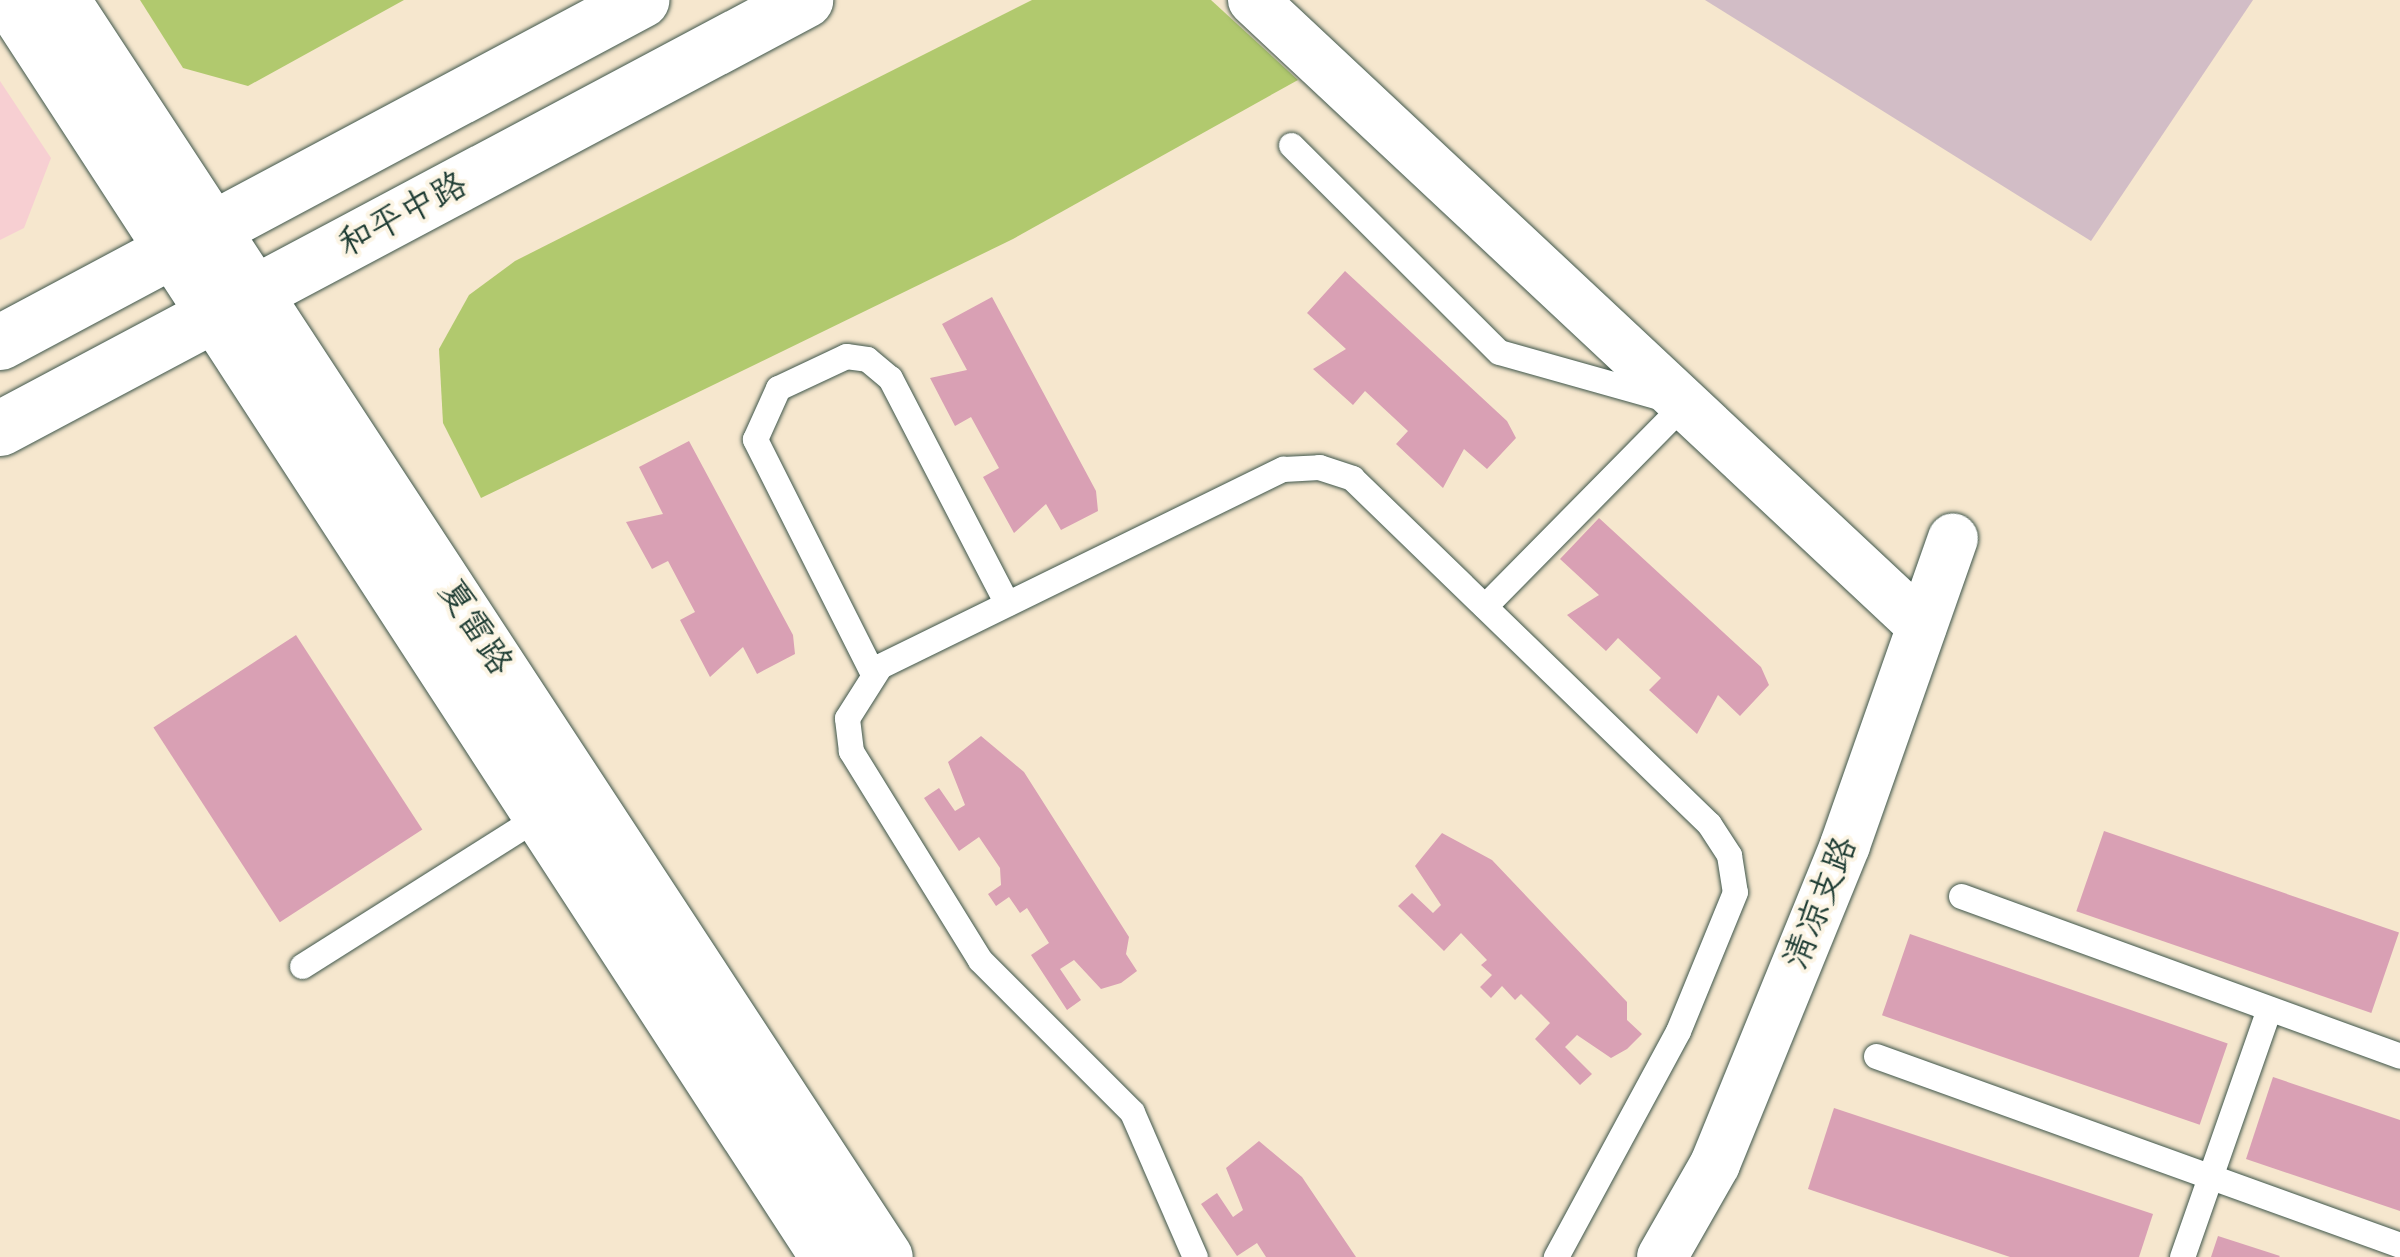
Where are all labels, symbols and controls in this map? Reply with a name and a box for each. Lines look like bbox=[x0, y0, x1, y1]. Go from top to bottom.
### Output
street label: 和平中路 bbox=[331, 164, 475, 266]
street label: 夏雷路 bbox=[429, 573, 521, 683]
street label: 清凉支路 bbox=[1775, 830, 1867, 976]

